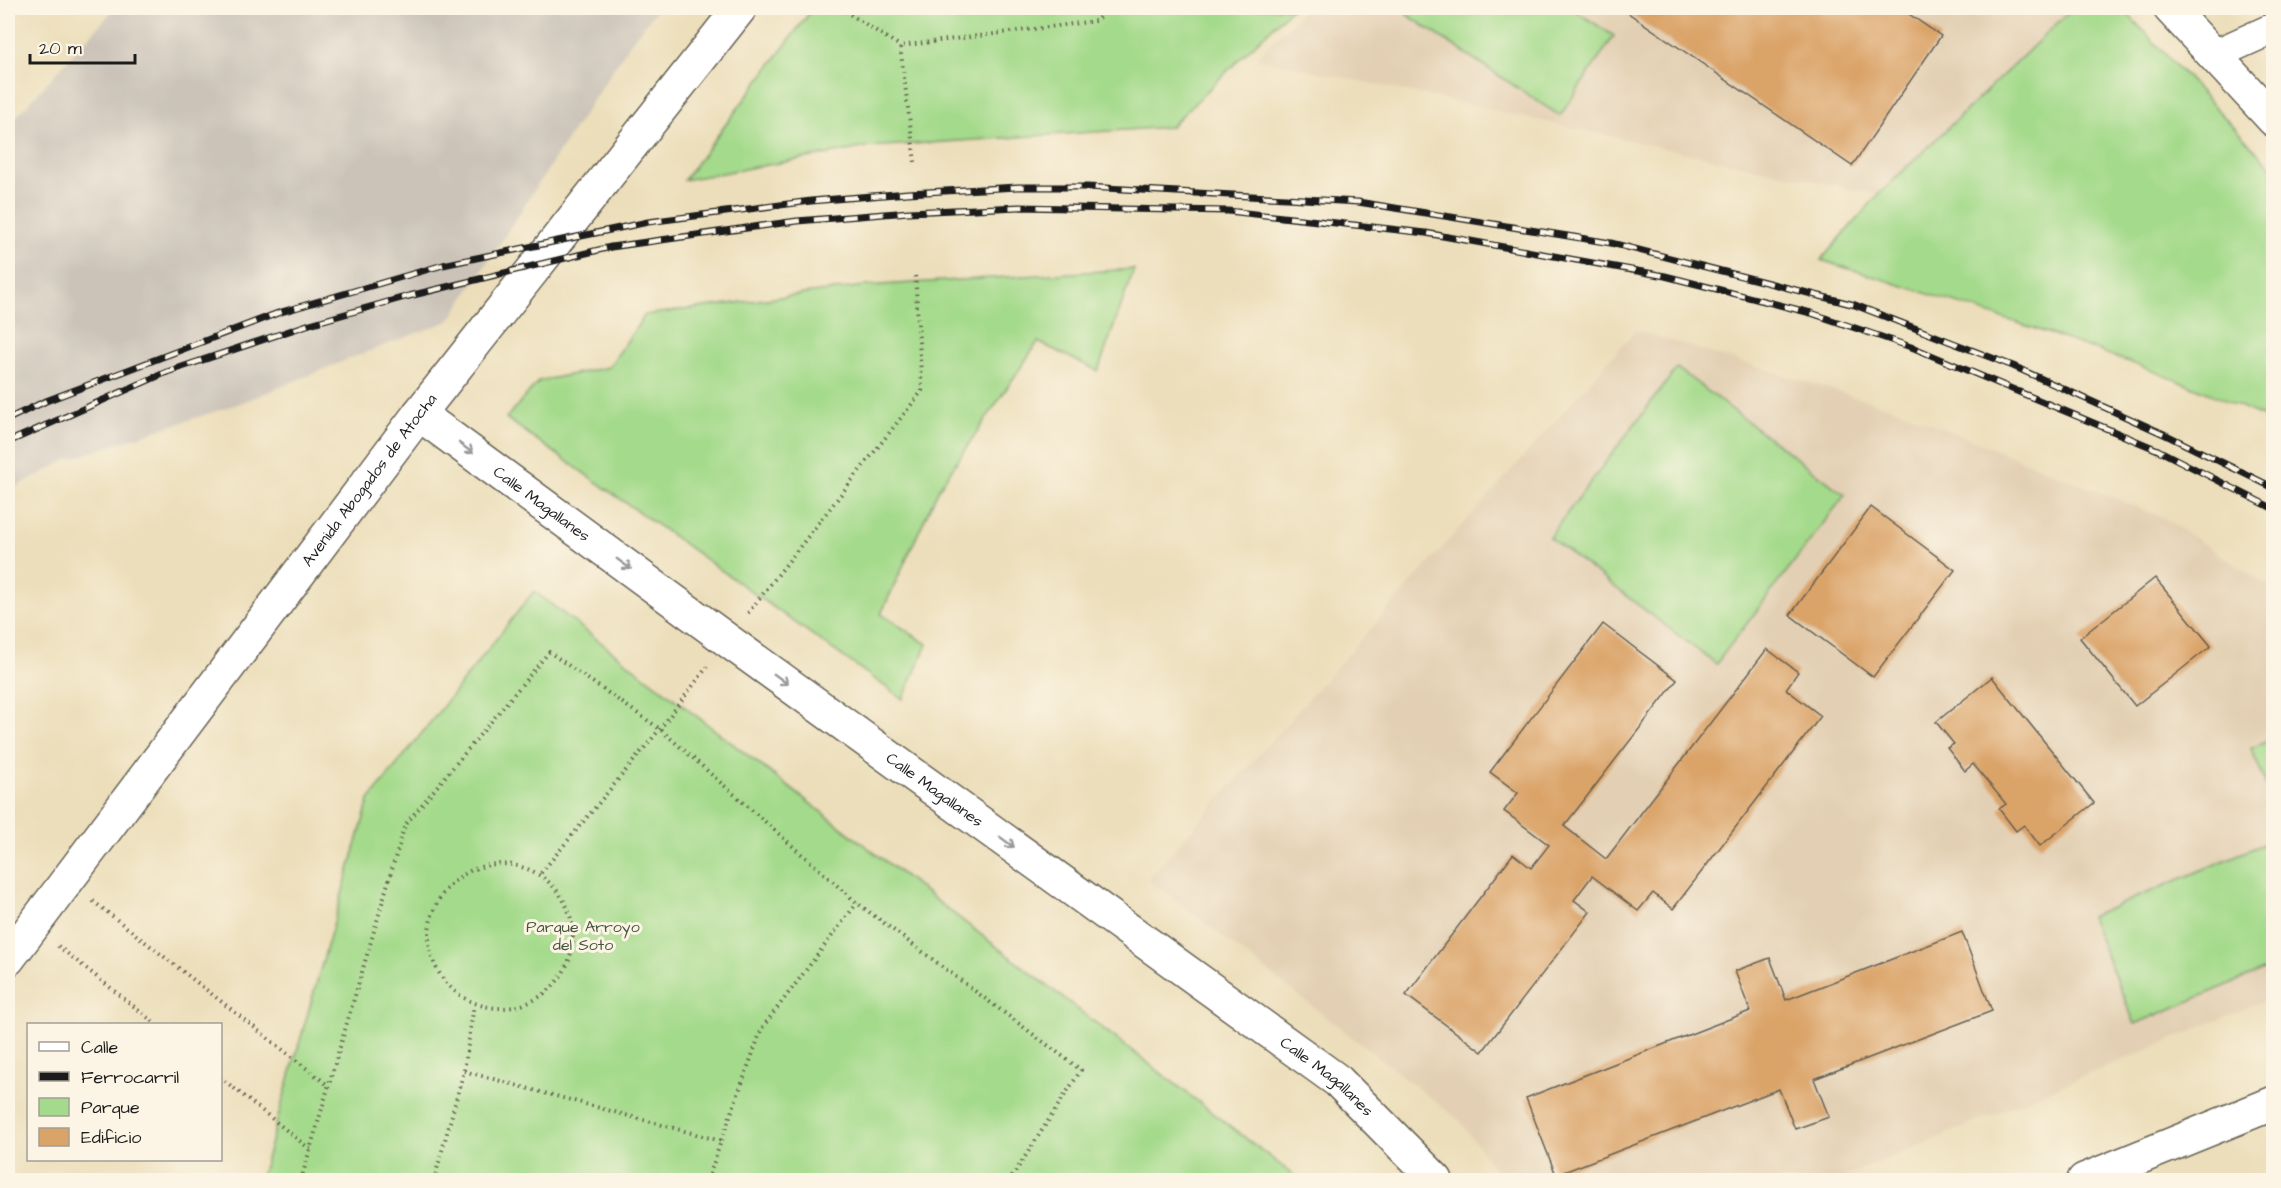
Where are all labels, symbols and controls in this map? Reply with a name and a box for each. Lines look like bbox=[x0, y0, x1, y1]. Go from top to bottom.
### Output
scale bar bbox=[30, 27, 135, 65]
text: 20 m bbox=[39, 36, 82, 61]
street label: Avenida Abogados de Atocha bbox=[297, 389, 442, 571]
one-way arrow bbox=[458, 442, 474, 454]
street label: Calle Magallanes bbox=[489, 461, 594, 547]
one-way arrow bbox=[615, 558, 631, 570]
one-way arrow bbox=[772, 673, 788, 685]
street label: Calle Magallanes bbox=[881, 747, 988, 832]
one-way arrow bbox=[999, 836, 1015, 848]
park label: Parque Arroyo del Soto bbox=[526, 916, 640, 956]
legend bbox=[27, 1023, 222, 1161]
street label: Calle Magallanes bbox=[1275, 1032, 1378, 1121]
text: Calle bbox=[81, 1035, 119, 1060]
text: Ferrocarril bbox=[81, 1065, 179, 1090]
text: Parque bbox=[81, 1095, 140, 1120]
text: Edificio bbox=[81, 1125, 141, 1150]

